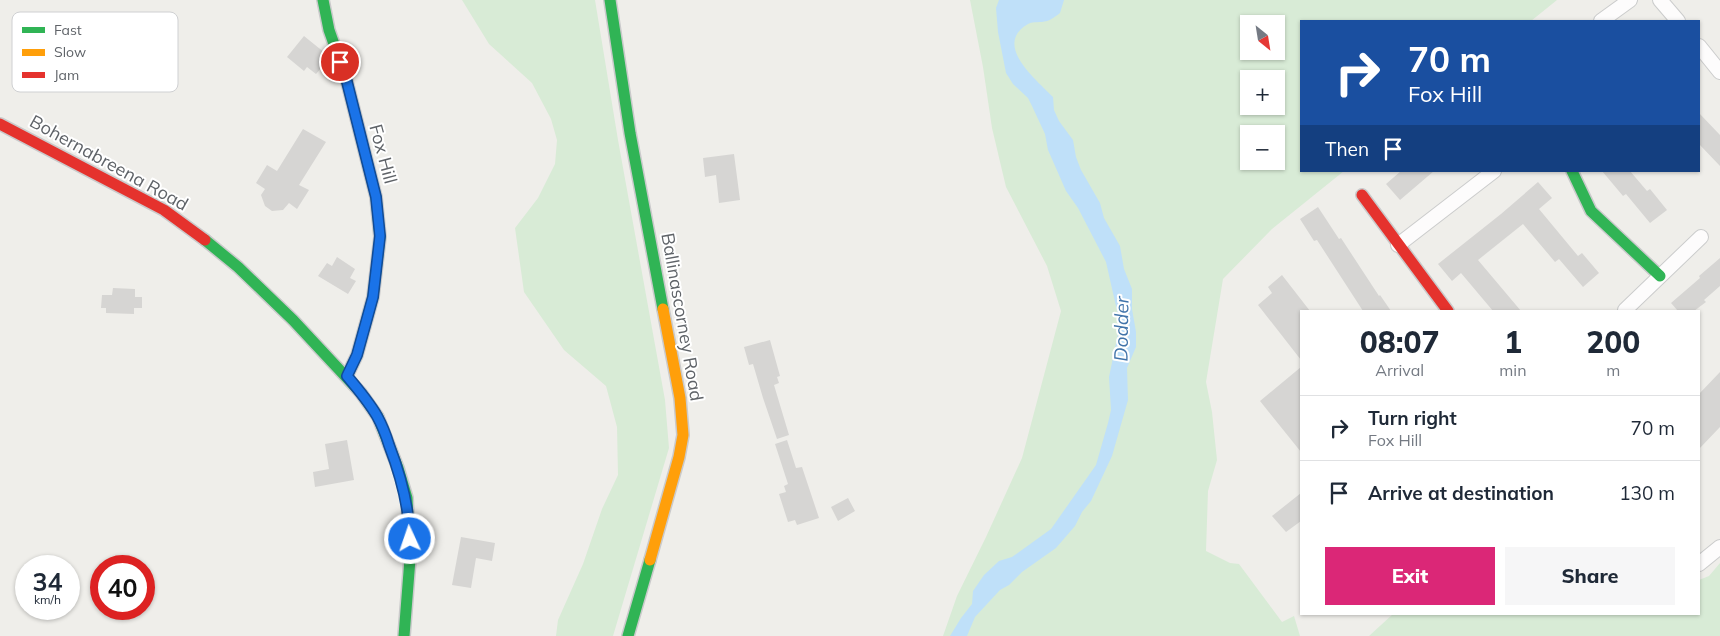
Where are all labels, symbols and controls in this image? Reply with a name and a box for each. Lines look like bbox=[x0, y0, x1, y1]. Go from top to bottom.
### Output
legend bbox=[12, 12, 178, 92]
north arrow bbox=[1240, 15, 1285, 60]
map controls bbox=[1240, 15, 1285, 170]
text: Fast bbox=[54, 21, 82, 39]
text: 70 m bbox=[1408, 37, 1491, 81]
icon: right bbox=[1325, 40, 1390, 105]
pin bbox=[319, 41, 361, 83]
text: Slow bbox=[54, 43, 86, 61]
icon: arrive bbox=[326, 48, 354, 76]
text: Jam bbox=[54, 66, 79, 84]
button: + bbox=[1240, 70, 1285, 115]
text: Fox Hill bbox=[1408, 80, 1482, 108]
street label: Bohernabreena Road bbox=[26, 109, 193, 216]
street label: Fox Hill bbox=[365, 122, 402, 186]
button: − bbox=[1240, 125, 1285, 170]
icon: arrive bbox=[1379, 135, 1407, 163]
text: Then bbox=[1325, 137, 1369, 161]
street label: Ballinascorney Road bbox=[656, 231, 709, 403]
water label: Dodder bbox=[1108, 295, 1134, 362]
text: 08:07 bbox=[1360, 323, 1440, 361]
text: 1 bbox=[1504, 323, 1522, 361]
text: 200 bbox=[1586, 323, 1640, 361]
text: Arrival bbox=[1375, 360, 1424, 380]
text: min bbox=[1499, 360, 1527, 380]
text: m bbox=[1606, 360, 1620, 380]
text: Turn right bbox=[1368, 406, 1457, 430]
icon: right bbox=[1325, 414, 1353, 442]
text: 70 m bbox=[1631, 416, 1675, 440]
text: Fox Hill bbox=[1368, 430, 1422, 450]
icon: arrive bbox=[1325, 479, 1353, 507]
text: Arrive at destination bbox=[1368, 481, 1554, 505]
text: 130 m bbox=[1619, 481, 1675, 505]
position arrow bbox=[383, 512, 435, 564]
button: Exit bbox=[1325, 547, 1495, 605]
button: Share bbox=[1505, 547, 1675, 605]
speed limit sign: 40 bbox=[90, 555, 155, 620]
text: 34 bbox=[32, 566, 63, 597]
text: km/h bbox=[34, 592, 61, 607]

